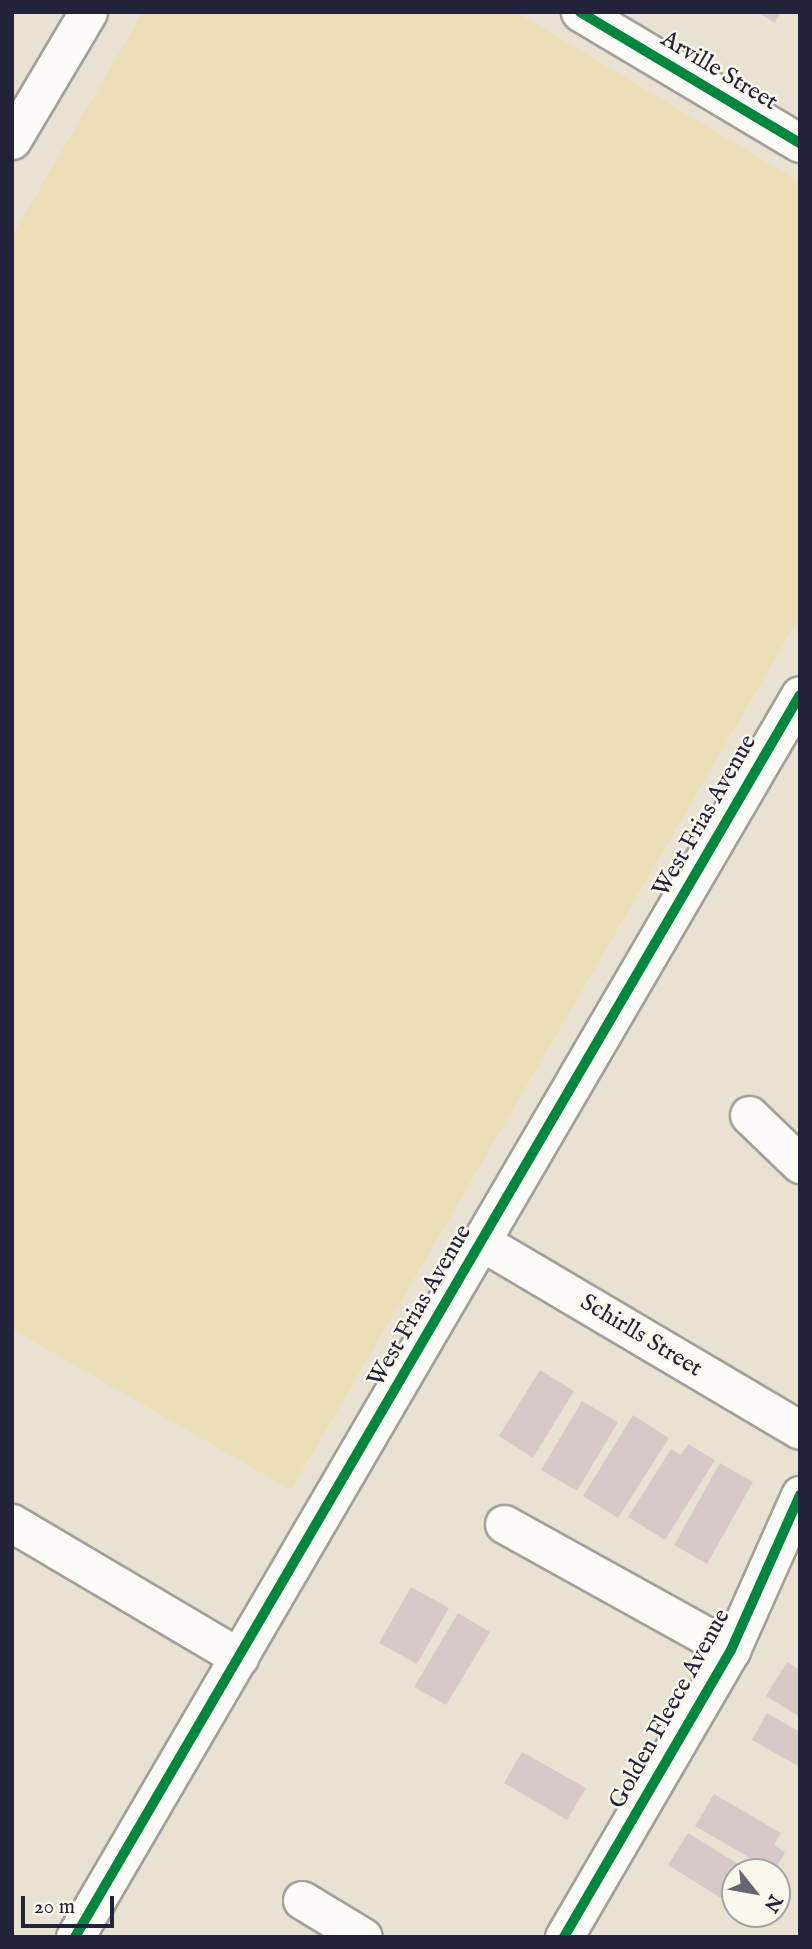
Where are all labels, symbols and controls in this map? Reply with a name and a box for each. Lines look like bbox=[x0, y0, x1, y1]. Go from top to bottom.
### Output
street label: Arville Street bbox=[655, 25, 783, 117]
street label: West Frias Avenue bbox=[647, 730, 763, 902]
street label: West Frias Avenue bbox=[362, 1220, 478, 1392]
street label: Schirlls Street bbox=[575, 1288, 707, 1384]
street label: Golden Fleece Avenue bbox=[603, 1604, 737, 1814]
north arrow bbox=[721, 1858, 791, 1928]
scale bar bbox=[24, 1882, 117, 1926]
text: N bbox=[758, 1890, 787, 1916]
text: 20 m bbox=[34, 1894, 75, 1921]

